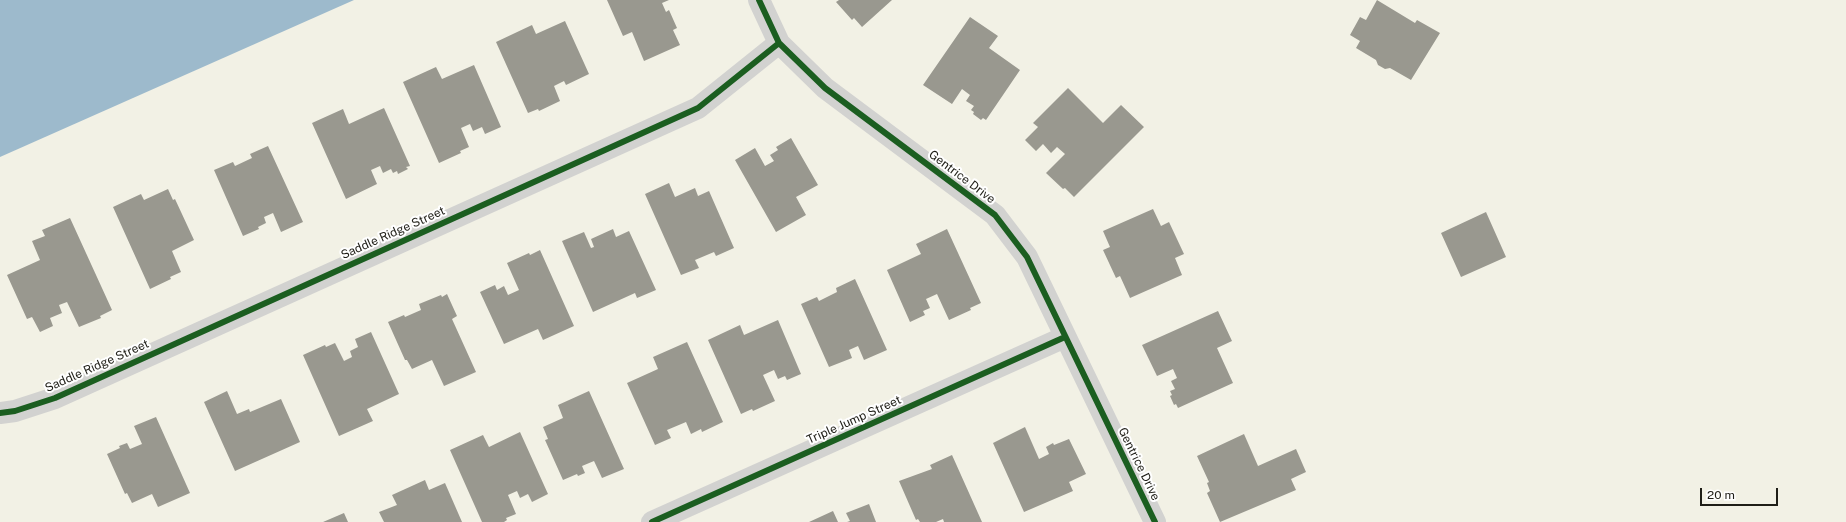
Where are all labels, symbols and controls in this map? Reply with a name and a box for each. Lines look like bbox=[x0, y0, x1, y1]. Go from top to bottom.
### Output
street label: Gentrice Drive bbox=[926, 147, 998, 207]
street label: Saddle Ridge Street bbox=[339, 204, 447, 262]
street label: Saddle Ridge Street bbox=[43, 337, 151, 395]
street label: Triple Jump Street bbox=[805, 393, 903, 447]
street label: Gentrice Drive bbox=[1115, 425, 1163, 503]
scale bar bbox=[1702, 480, 1780, 506]
text: 20 m bbox=[1707, 488, 1735, 502]

